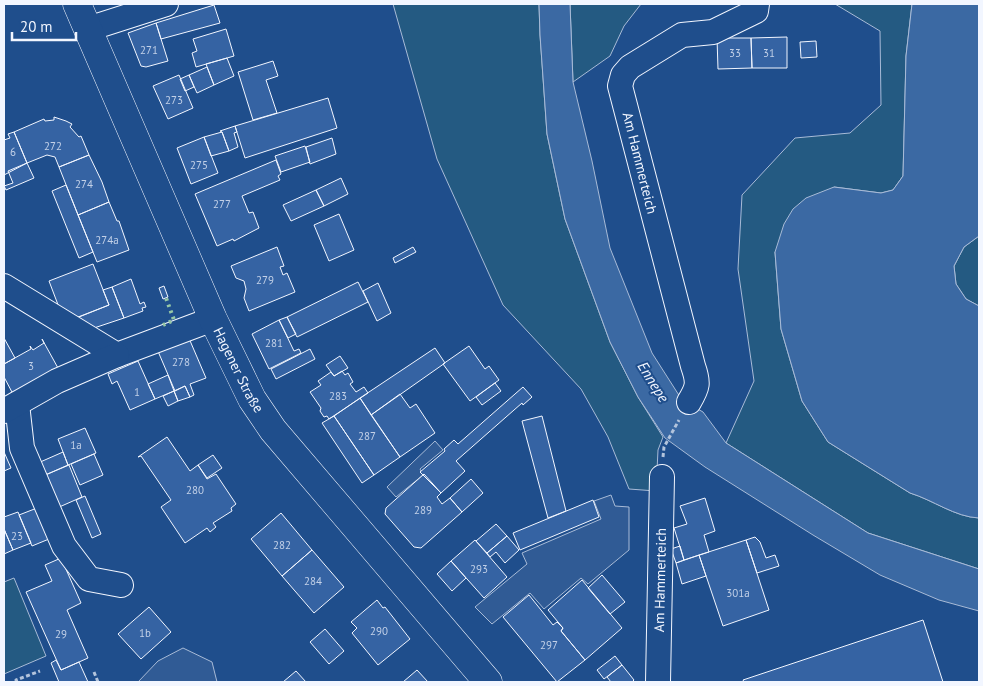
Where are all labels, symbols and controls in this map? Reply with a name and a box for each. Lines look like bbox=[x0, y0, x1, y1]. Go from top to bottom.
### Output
scale bar bbox=[12, 10, 76, 42]
text: 20 m bbox=[20, 17, 53, 36]
house number: 271 bbox=[140, 43, 158, 57]
house number: 33 bbox=[729, 46, 741, 60]
house number: 31 bbox=[763, 46, 775, 60]
house number: 273 bbox=[165, 93, 183, 107]
street label: Am Hammerteich bbox=[619, 110, 661, 216]
house number: 272 bbox=[44, 139, 62, 153]
house number: 6 bbox=[10, 145, 16, 159]
house number: 275 bbox=[190, 158, 208, 172]
house number: 274 bbox=[75, 177, 93, 191]
house number: 277 bbox=[213, 197, 231, 211]
house number: 274a bbox=[95, 233, 119, 247]
house number: 279 bbox=[256, 273, 274, 287]
street label: Hagener Straße bbox=[209, 324, 268, 416]
house number: 281 bbox=[265, 336, 283, 350]
house number: 278 bbox=[172, 355, 190, 369]
water label: Ennepe bbox=[633, 358, 673, 406]
house number: 3 bbox=[28, 359, 34, 373]
house number: 1 bbox=[134, 385, 140, 399]
house number: 283 bbox=[329, 389, 347, 403]
house number: 287 bbox=[358, 429, 376, 443]
house number: 1a bbox=[70, 438, 82, 452]
house number: 280 bbox=[186, 483, 204, 497]
house number: 289 bbox=[414, 503, 432, 517]
street label: Am Hammerteich bbox=[650, 528, 670, 632]
house number: 23 bbox=[11, 529, 23, 543]
house number: 282 bbox=[273, 538, 291, 552]
house number: 293 bbox=[470, 562, 488, 576]
house number: 284 bbox=[304, 574, 322, 588]
house number: 301a bbox=[726, 586, 750, 600]
house number: 290 bbox=[370, 624, 388, 638]
house number: 1b bbox=[139, 626, 151, 640]
house number: 29 bbox=[55, 627, 67, 641]
house number: 297 bbox=[540, 638, 558, 652]

